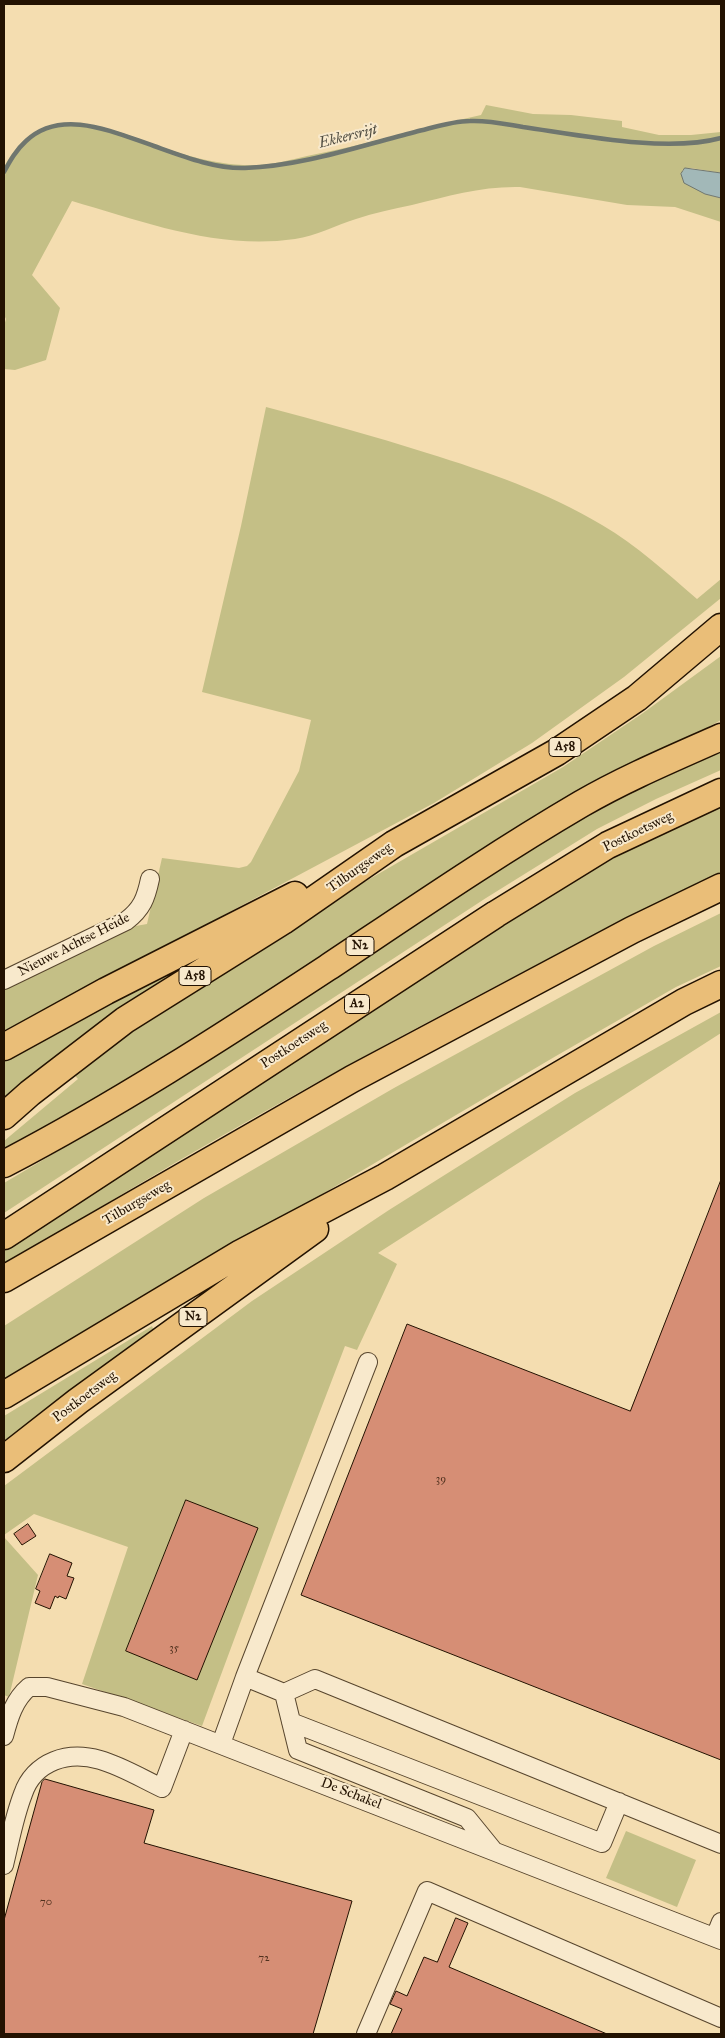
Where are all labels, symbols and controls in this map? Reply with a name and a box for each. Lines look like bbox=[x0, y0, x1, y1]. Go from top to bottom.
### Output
water label: Ekkersrijt bbox=[317, 121, 379, 153]
road number: A58 bbox=[549, 738, 581, 756]
street label: Postkoetsweg bbox=[600, 808, 676, 856]
street label: Tilburgseweg bbox=[324, 839, 396, 897]
street label: Nieuwe Achtse Heide bbox=[15, 910, 133, 980]
road number: N2 bbox=[346, 936, 374, 956]
road number: A58 bbox=[179, 966, 211, 986]
road number: A2 bbox=[344, 994, 370, 1014]
street label: Postkoetsweg bbox=[258, 1017, 330, 1073]
street label: Tilburgseweg bbox=[100, 1177, 174, 1229]
road number: N2 bbox=[179, 1308, 207, 1326]
street label: Postkoetsweg bbox=[50, 1368, 120, 1426]
house number: 39 bbox=[436, 1472, 446, 1486]
house number: 35 bbox=[169, 1641, 179, 1655]
street label: De Schakel bbox=[318, 1775, 384, 1813]
house number: 70 bbox=[40, 1895, 52, 1909]
house number: 72 bbox=[258, 1951, 270, 1965]

